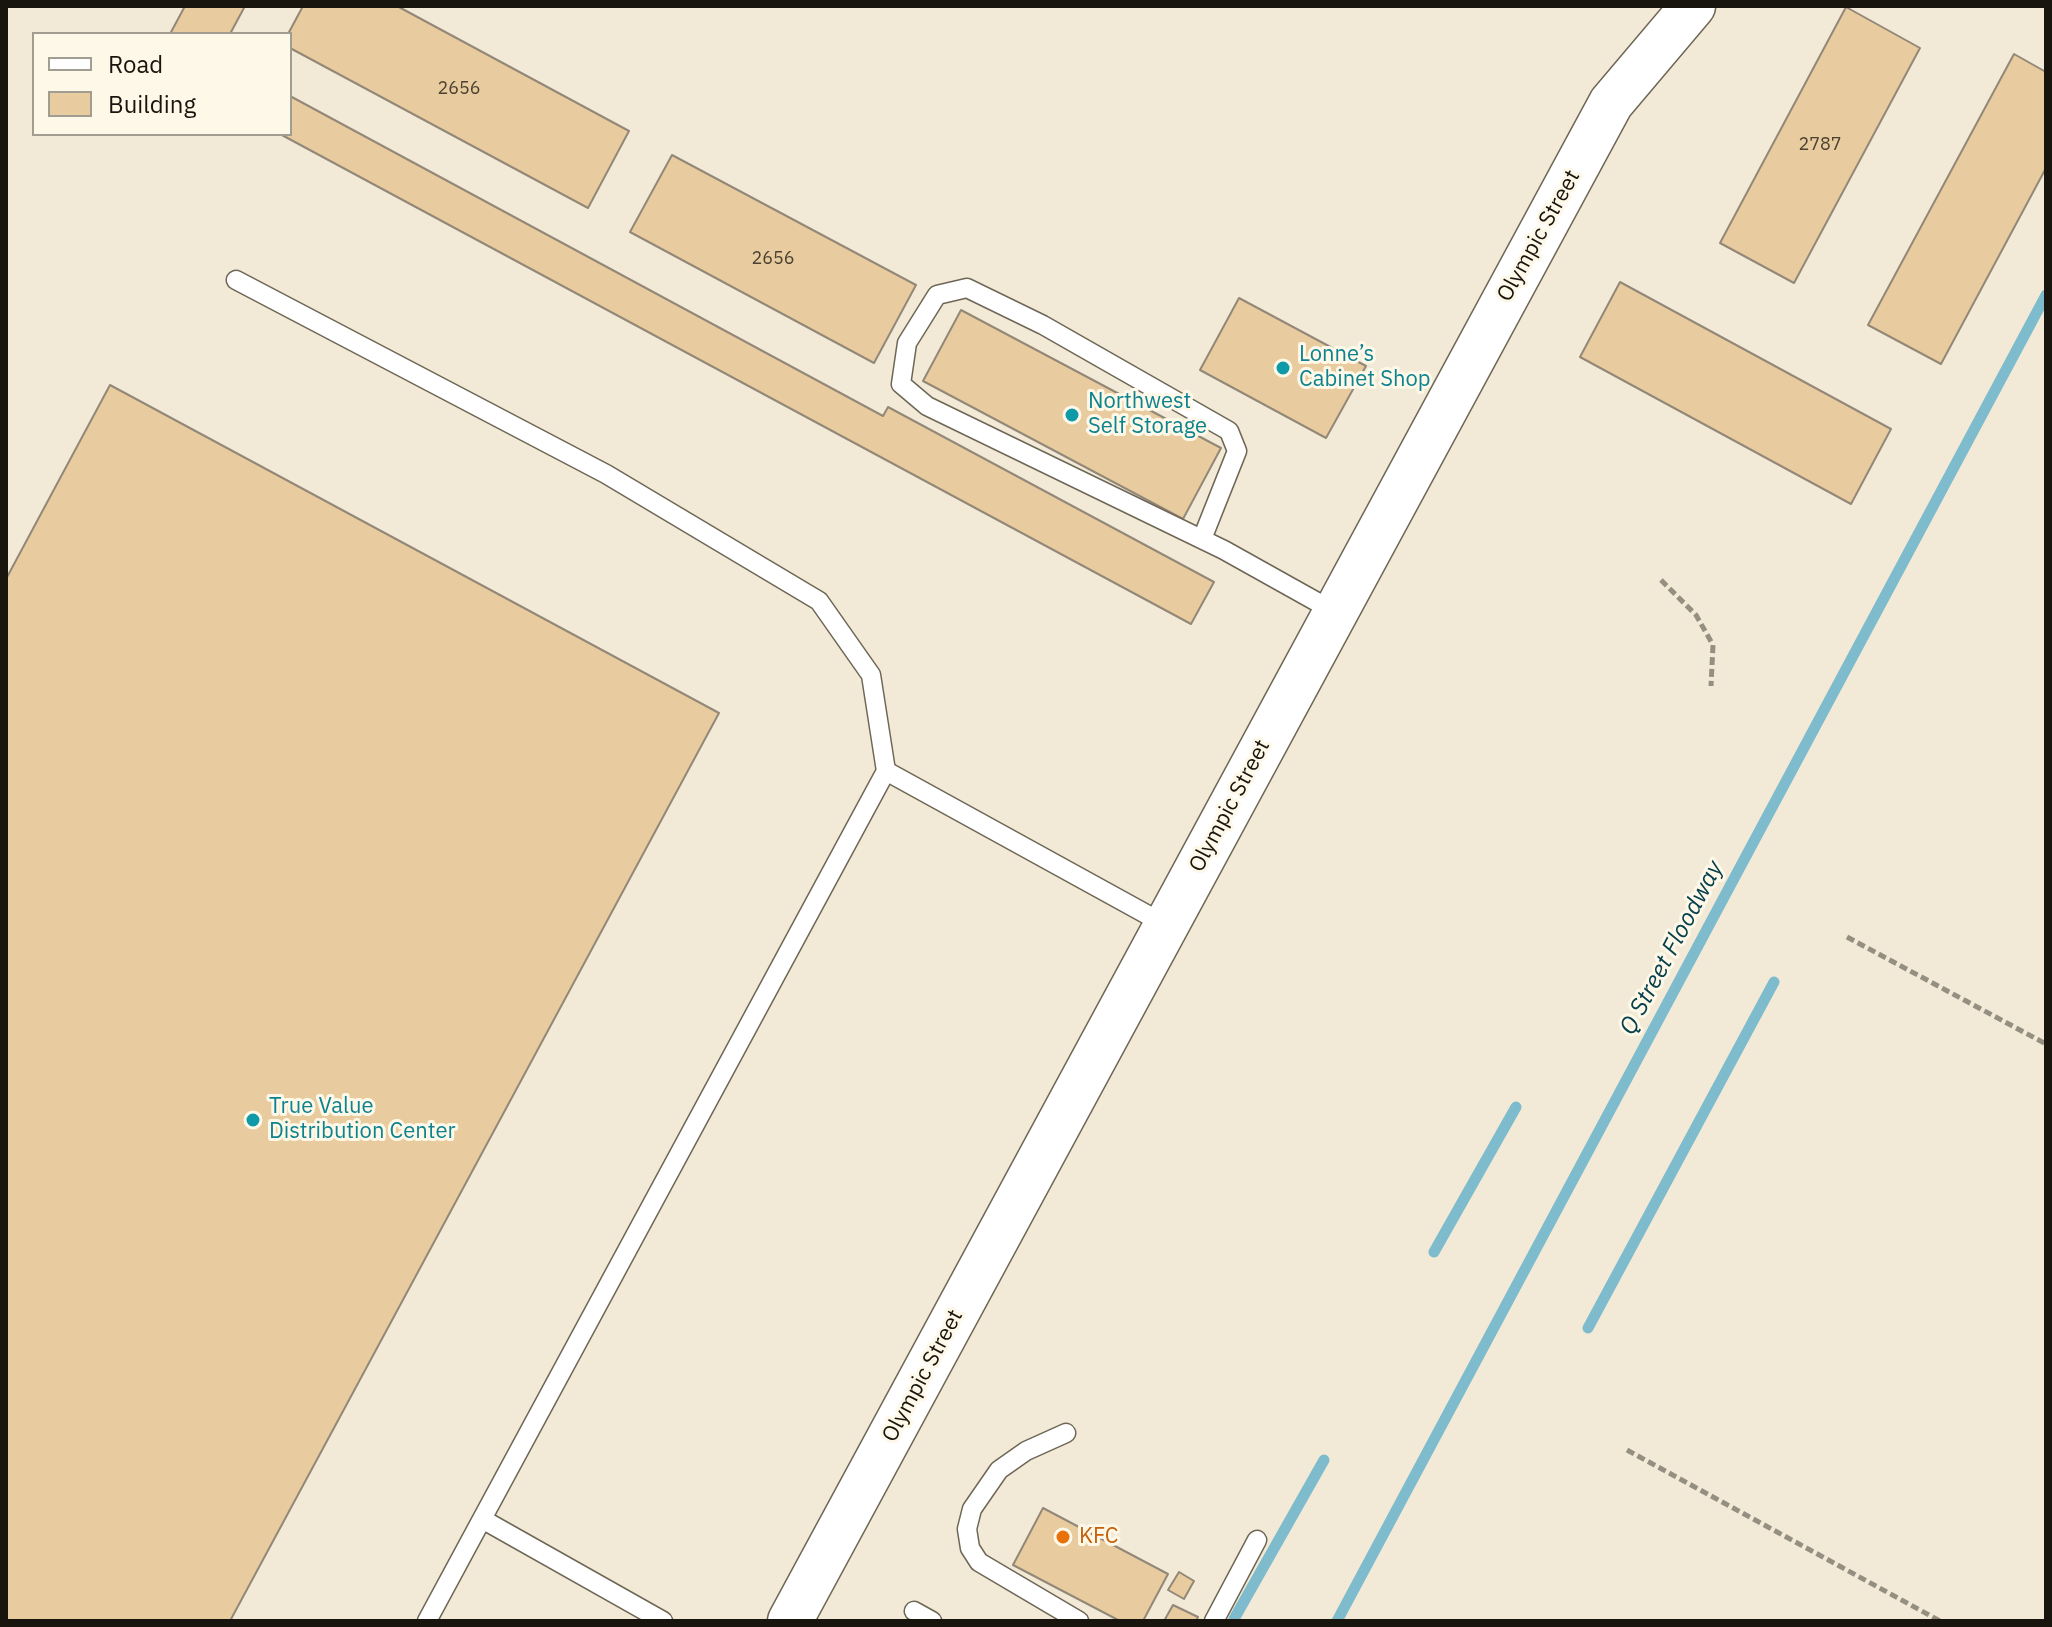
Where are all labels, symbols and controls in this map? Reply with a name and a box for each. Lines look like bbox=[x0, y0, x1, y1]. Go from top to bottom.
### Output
legend bbox=[32, 32, 292, 136]
text: Road bbox=[108, 48, 163, 80]
house number: 2656 bbox=[437, 78, 481, 100]
text: Building bbox=[108, 88, 196, 120]
house number: 2787 bbox=[1798, 134, 1842, 156]
street label: Olympic Street bbox=[1492, 166, 1586, 306]
house number: 2656 bbox=[751, 248, 795, 270]
place label: Lonne’s Cabinet Shop bbox=[1299, 342, 1431, 394]
marker: Lonne’s Cabinet Shop bbox=[1274, 359, 1292, 377]
place label: Northwest Self Storage bbox=[1088, 389, 1207, 440]
marker: Northwest Self Storage bbox=[1063, 406, 1081, 424]
street label: Olympic Street bbox=[1184, 735, 1276, 877]
water label: Q Street Floodway bbox=[1614, 856, 1730, 1040]
place label: True Value Distribution Center bbox=[269, 1094, 456, 1146]
marker: True Value Distribution Center bbox=[244, 1111, 262, 1129]
street label: Olympic Street bbox=[877, 1305, 969, 1447]
place label: KFC bbox=[1079, 1524, 1119, 1550]
marker: KFC bbox=[1054, 1528, 1072, 1546]

